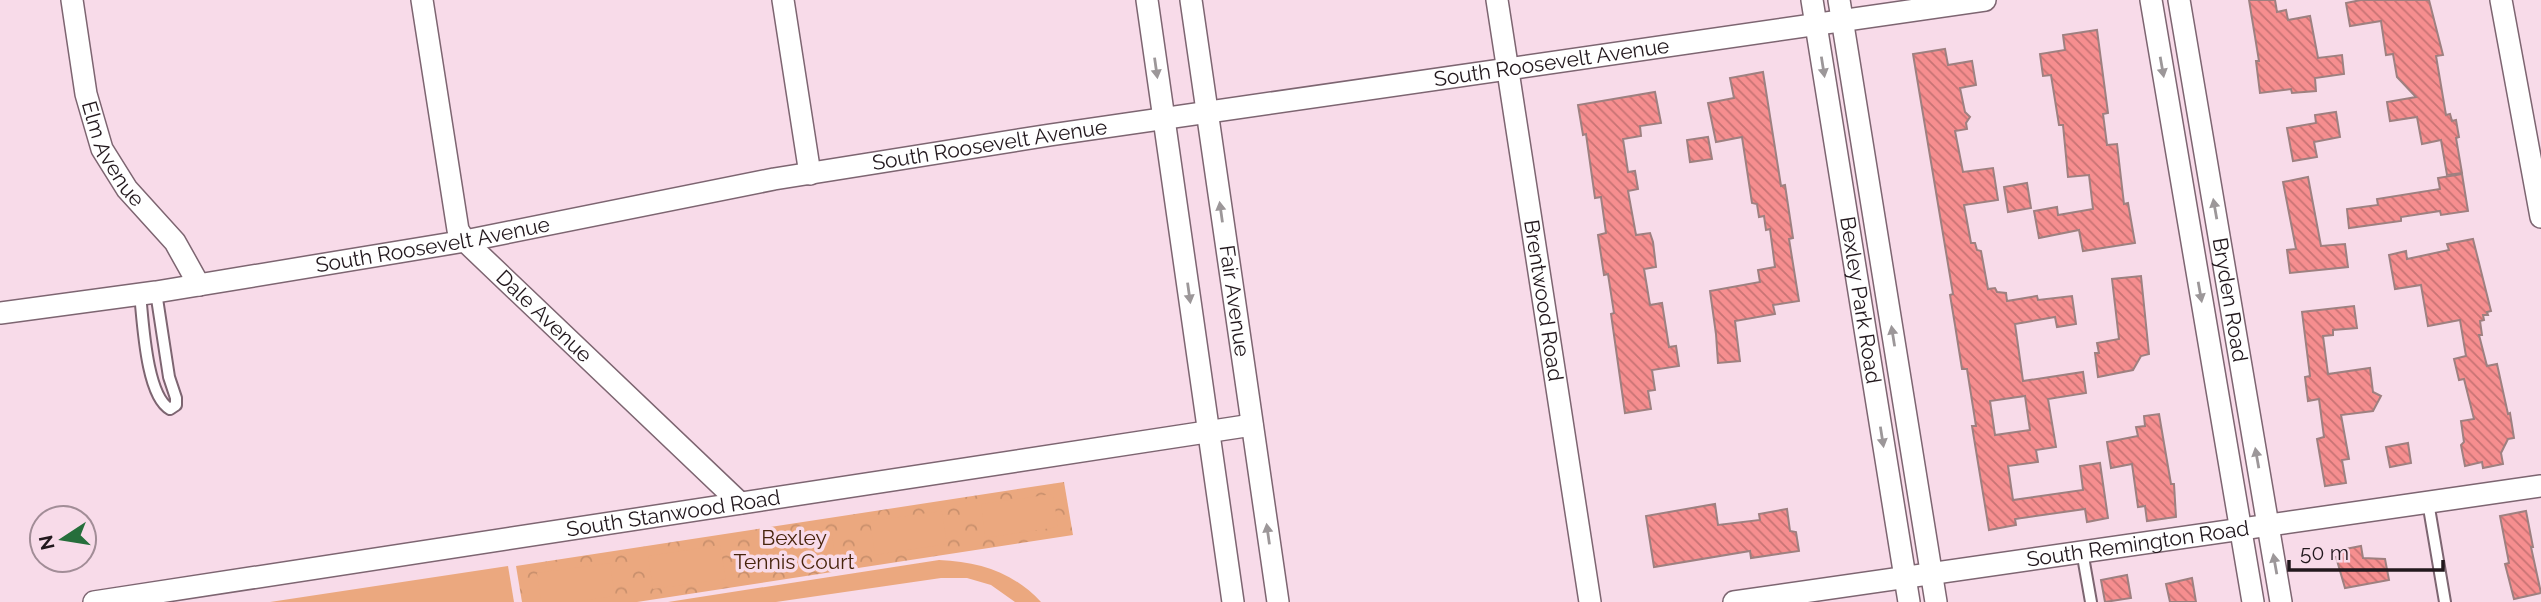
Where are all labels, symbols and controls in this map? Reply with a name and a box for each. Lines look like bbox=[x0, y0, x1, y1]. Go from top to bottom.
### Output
street label: South Roosevelt Avenue bbox=[1432, 33, 1671, 91]
one-way arrow bbox=[1818, 56, 1829, 78]
one-way arrow bbox=[2157, 56, 2168, 78]
one-way arrow bbox=[1151, 57, 1162, 79]
street label: Elm Avenue bbox=[77, 98, 150, 212]
street label: South Roosevelt Avenue bbox=[870, 114, 1109, 175]
one-way arrow bbox=[2209, 198, 2220, 220]
one-way arrow bbox=[1216, 201, 1227, 223]
street label: South Roosevelt Avenue bbox=[314, 211, 552, 277]
street label: Bexley Park Road bbox=[1835, 215, 1887, 386]
street label: Brentwood Road bbox=[1519, 218, 1569, 383]
street label: Bryden Road bbox=[2207, 236, 2253, 364]
street label: Fair Avenue bbox=[1215, 243, 1255, 358]
street label: Dale Avenue bbox=[491, 264, 597, 367]
one-way arrow bbox=[2195, 281, 2206, 303]
one-way arrow bbox=[1183, 282, 1194, 304]
one-way arrow bbox=[1887, 325, 1898, 347]
one-way arrow bbox=[1877, 426, 1888, 448]
one-way arrow bbox=[2251, 447, 2262, 469]
street label: South Stanwood Road bbox=[565, 484, 782, 542]
north arrow bbox=[28, 504, 98, 574]
street label: South Remington Road bbox=[2025, 515, 2251, 572]
one-way arrow bbox=[1262, 523, 1273, 545]
park label: Bexley Tennis Court bbox=[733, 525, 855, 574]
scale bar bbox=[2289, 528, 2443, 572]
text: N bbox=[34, 533, 59, 552]
text: 50 m bbox=[2300, 540, 2349, 565]
one-way arrow bbox=[2269, 552, 2280, 574]

